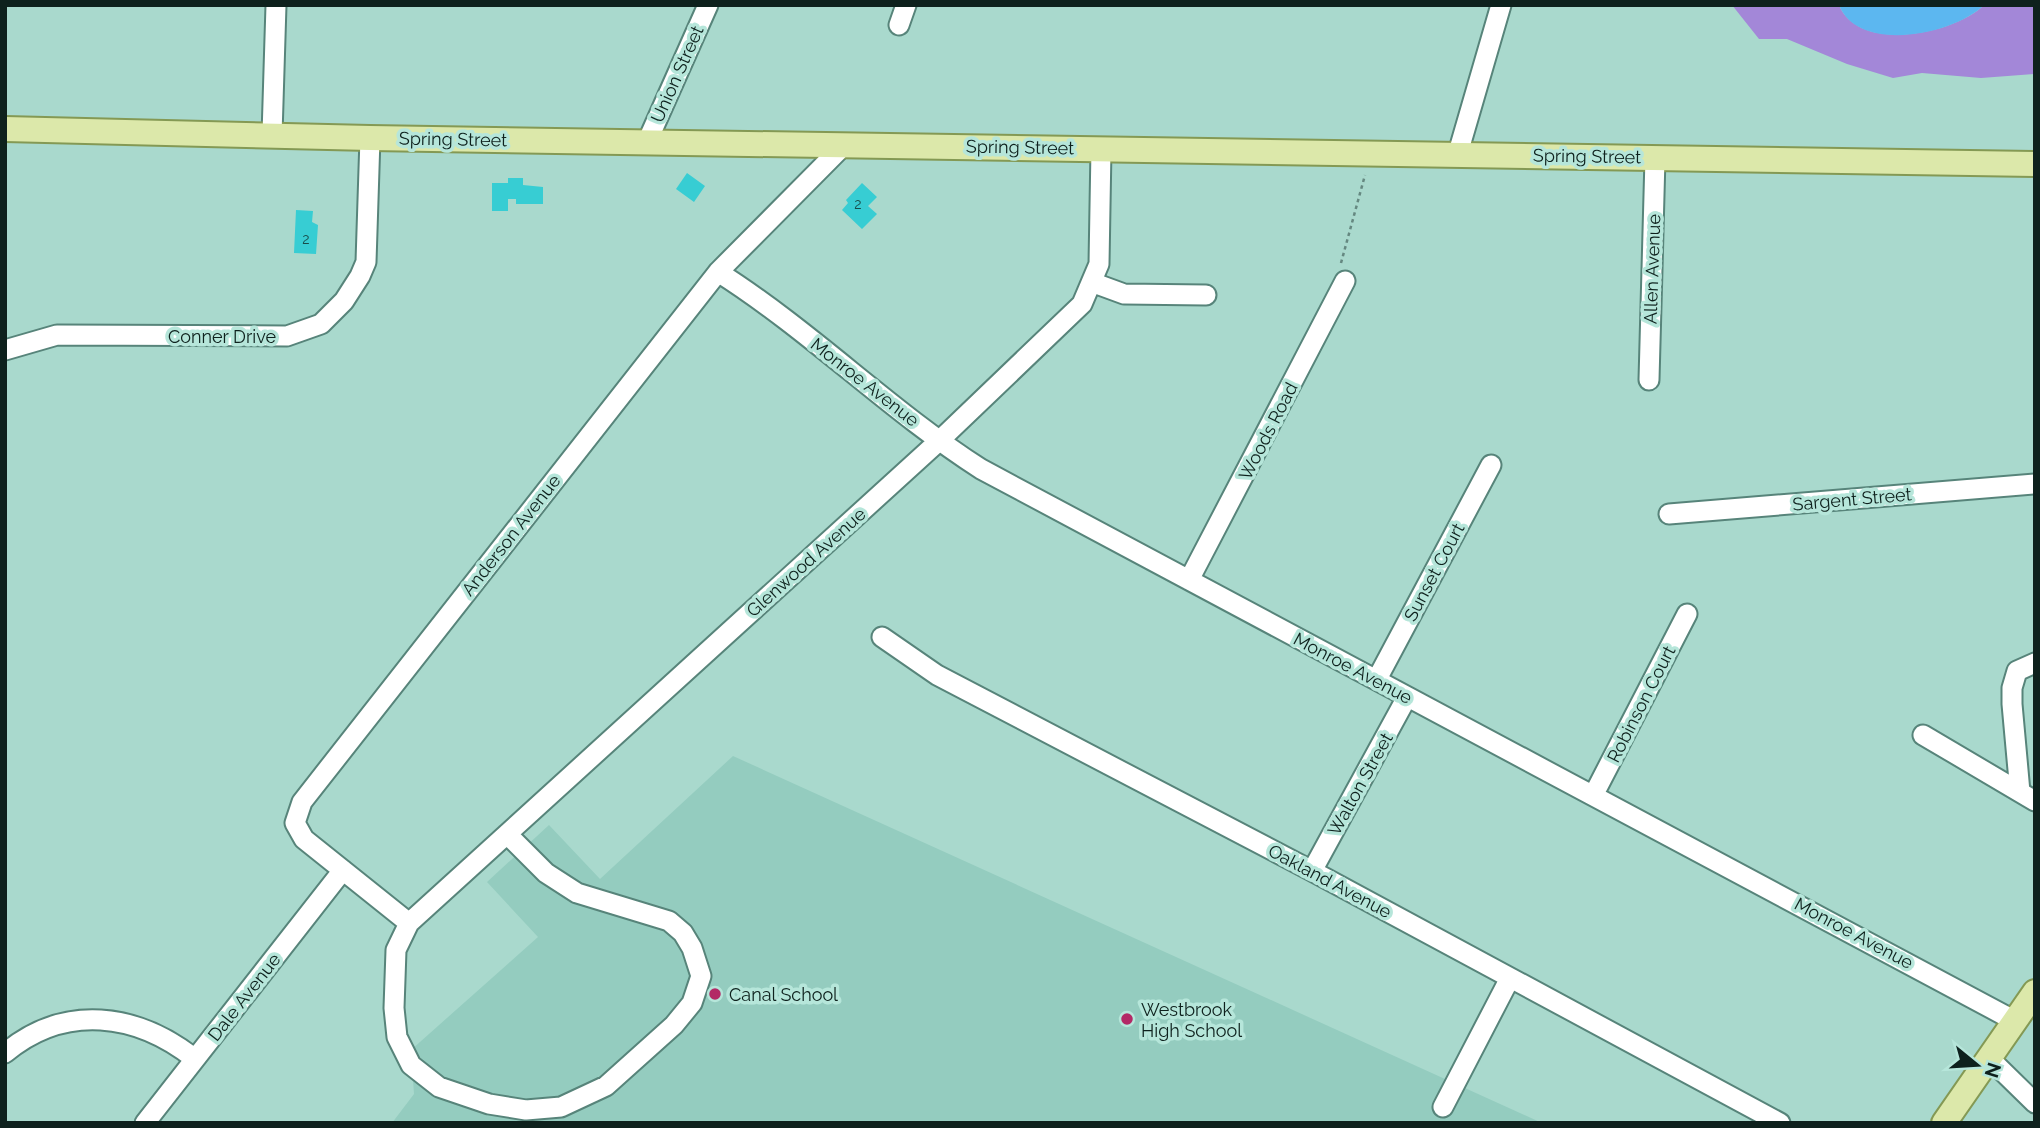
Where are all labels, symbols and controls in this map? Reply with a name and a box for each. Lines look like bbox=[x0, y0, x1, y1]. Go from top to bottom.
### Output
street label: Union Street bbox=[646, 22, 708, 126]
street label: Spring Street bbox=[399, 128, 507, 150]
street label: Spring Street bbox=[966, 136, 1074, 158]
street label: Spring Street bbox=[1533, 145, 1641, 167]
house number: 2 bbox=[854, 196, 862, 212]
street label: Allen Avenue bbox=[1640, 213, 1664, 324]
house number: 2 bbox=[302, 231, 310, 247]
street label: Conner Drive bbox=[168, 326, 276, 347]
street label: Monroe Avenue bbox=[807, 333, 924, 431]
street label: Woods Road bbox=[1234, 379, 1302, 483]
street label: Anderson Avenue bbox=[457, 470, 565, 600]
street label: Sargent Street bbox=[1792, 483, 1912, 515]
street label: Glenwood Avenue bbox=[742, 503, 870, 621]
street label: Sunset Court bbox=[1399, 519, 1469, 625]
street label: Monroe Avenue bbox=[1290, 628, 1416, 708]
street label: Robinson Court bbox=[1603, 642, 1679, 766]
street label: Walton Street bbox=[1323, 729, 1397, 839]
street label: Oakland Avenue bbox=[1265, 840, 1396, 922]
street label: Monroe Avenue bbox=[1791, 893, 1917, 973]
street label: Dale Avenue bbox=[203, 949, 285, 1045]
place label: Canal School bbox=[729, 984, 838, 1005]
marker: Canal School bbox=[707, 986, 723, 1002]
place label: Westbrook High School bbox=[1141, 999, 1242, 1041]
marker: Westbrook High School bbox=[1119, 1011, 1135, 1027]
north arrow bbox=[1942, 1030, 2012, 1100]
text: N bbox=[1980, 1060, 2006, 1081]

